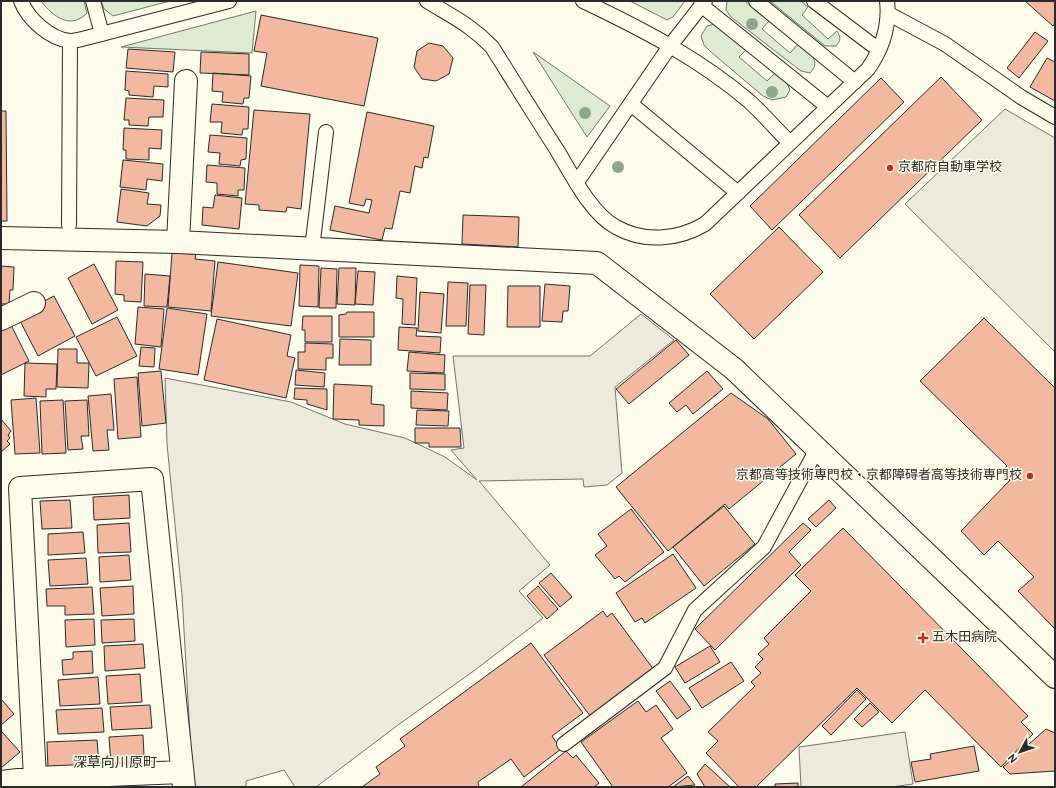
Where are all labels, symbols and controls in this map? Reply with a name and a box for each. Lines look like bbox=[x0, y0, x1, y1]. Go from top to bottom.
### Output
place label: 京都府自動車学校 bbox=[898, 159, 1002, 176]
marker: 京都府自動車学校 bbox=[885, 163, 895, 173]
place label: 京都高等技術専門校・京都障碍者高等技術専門校 bbox=[736, 467, 1022, 484]
marker: 京都高等技術専門校・京都障碍者高等技術専門校 bbox=[1025, 471, 1035, 481]
place label: 五木田病院 bbox=[932, 630, 997, 646]
marker: 五木田病院 bbox=[917, 632, 929, 644]
north arrow bbox=[1000, 732, 1040, 772]
text: N bbox=[1005, 750, 1021, 765]
district label: 深草向川原町 bbox=[73, 755, 157, 772]

